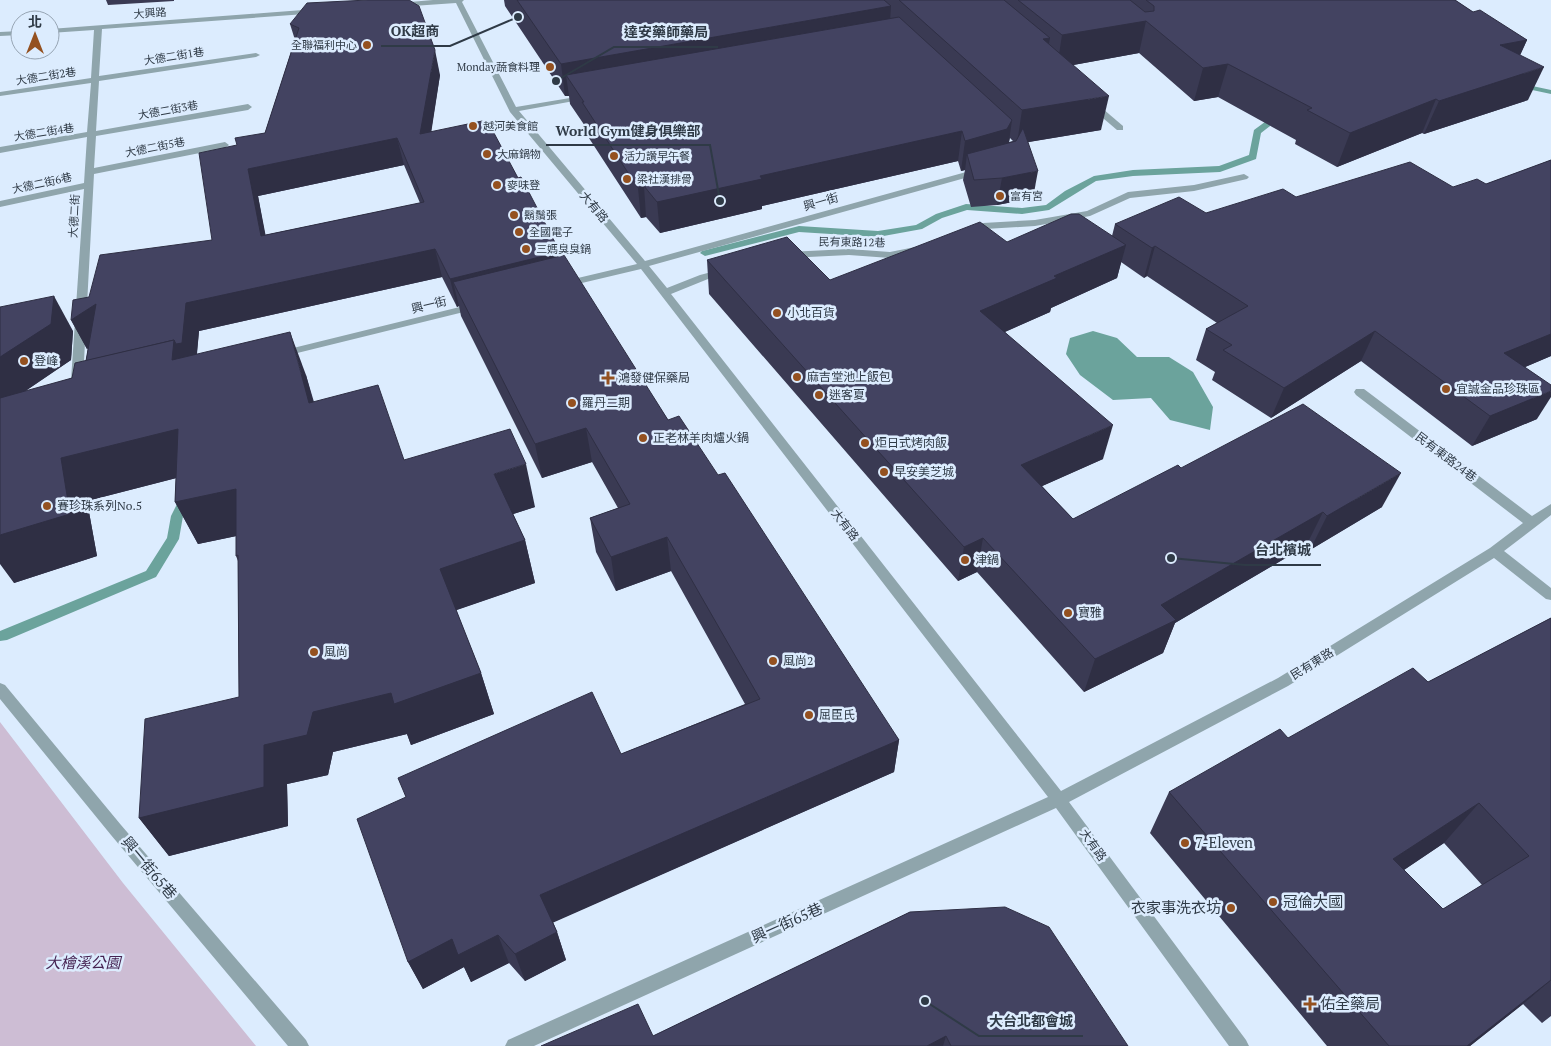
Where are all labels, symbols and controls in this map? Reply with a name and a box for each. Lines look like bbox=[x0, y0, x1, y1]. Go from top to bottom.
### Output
street label: 大興路 bbox=[133, 5, 167, 21]
north arrow bbox=[10, 10, 60, 60]
text: 北 bbox=[28, 12, 42, 31]
callout: OK超商 bbox=[381, 17, 450, 46]
callout: 達安藥師藥局 bbox=[614, 18, 718, 47]
text: OK超商 bbox=[391, 21, 439, 40]
text: 達安藥師藥局 bbox=[624, 22, 708, 41]
place label: 全聯福利中心 bbox=[291, 38, 357, 52]
marker: 全聯福利中心 bbox=[361, 39, 373, 51]
street label: 大德二街1巷 bbox=[143, 44, 205, 68]
place label: Monday蔬食料理 bbox=[457, 60, 540, 74]
marker: Monday蔬食料理 bbox=[544, 61, 556, 73]
street label: 大德二街2巷 bbox=[15, 64, 77, 88]
street label: 大德二街3巷 bbox=[137, 98, 199, 122]
callout: World Gym健身俱樂部 bbox=[546, 116, 710, 145]
place label: 越河美食館 bbox=[483, 119, 538, 133]
street label: 大德二街4巷 bbox=[13, 120, 75, 144]
marker: 越河美食館 bbox=[467, 120, 479, 132]
text: World Gym健身俱樂部 bbox=[556, 121, 700, 140]
street label: 大德二街5巷 bbox=[124, 134, 186, 160]
place label: 大麻鍋物 bbox=[497, 147, 541, 161]
marker: 大麻鍋物 bbox=[481, 148, 493, 160]
place label: 活力讚早午餐 bbox=[624, 149, 690, 163]
marker: 活力讚早午餐 bbox=[608, 150, 620, 162]
street label: 大德二街6巷 bbox=[11, 170, 73, 196]
place label: 梁社漢排骨 bbox=[637, 172, 692, 186]
marker: 梁社漢排骨 bbox=[621, 173, 633, 185]
place label: 麥味登 bbox=[507, 178, 540, 192]
marker: 麥味登 bbox=[491, 179, 503, 191]
street label: 大有路 bbox=[577, 188, 612, 225]
street label: 興一街 bbox=[801, 189, 840, 214]
place label: 富有宮 bbox=[1010, 189, 1043, 203]
marker: 富有宮 bbox=[994, 190, 1006, 202]
street label: 大德二街 bbox=[66, 194, 82, 238]
place label: 鬍鬚張 bbox=[524, 208, 557, 222]
marker: 鬍鬚張 bbox=[508, 209, 520, 221]
place label: 全國電子 bbox=[529, 225, 573, 239]
marker: 全國電子 bbox=[513, 226, 525, 238]
street label: 民有東路12巷 bbox=[819, 234, 885, 250]
place label: 三媽臭臭鍋 bbox=[536, 242, 591, 256]
marker: 三媽臭臭鍋 bbox=[520, 243, 532, 255]
street label: 興一街 bbox=[410, 293, 448, 316]
place label: 小北百貨 bbox=[787, 305, 835, 320]
marker: 小北百貨 bbox=[771, 307, 783, 319]
place label: 登峰 bbox=[34, 353, 58, 368]
marker: 登峰 bbox=[18, 355, 30, 367]
place label: 麻吉堂池上飯包 bbox=[807, 369, 891, 384]
place label: 鴻發健保藥局 bbox=[618, 370, 690, 385]
marker: 麻吉堂池上飯包 bbox=[791, 371, 803, 383]
marker: 鴻發健保藥局 bbox=[602, 372, 614, 384]
place label: 宜誠金品珍珠區 bbox=[1456, 381, 1540, 396]
marker: 宜誠金品珍珠區 bbox=[1440, 383, 1452, 395]
place label: 迷客夏 bbox=[829, 387, 865, 402]
marker: 迷客夏 bbox=[813, 389, 825, 401]
place label: 羅丹二期 bbox=[582, 395, 630, 410]
marker: 羅丹二期 bbox=[566, 397, 578, 409]
street label: 民有東路24巷 bbox=[1413, 429, 1480, 484]
place label: 正老林羊肉爐火鍋 bbox=[653, 430, 749, 445]
marker: 正老林羊肉爐火鍋 bbox=[637, 432, 649, 444]
place label: 炬日式烤肉飯 bbox=[875, 435, 947, 450]
marker: 炬日式烤肉飯 bbox=[859, 437, 871, 449]
place label: 早安美芝城 bbox=[894, 464, 954, 479]
marker: 早安美芝城 bbox=[878, 466, 890, 478]
place label: 賽珍珠系列No.5 bbox=[57, 498, 142, 513]
marker: 賽珍珠系列No.5 bbox=[41, 500, 53, 512]
street label: 大有路 bbox=[828, 506, 862, 543]
callout: 台北檳城 bbox=[1245, 536, 1321, 565]
text: 台北檳城 bbox=[1255, 540, 1311, 559]
place label: 津鍋 bbox=[975, 552, 999, 567]
marker: 津鍋 bbox=[959, 554, 971, 566]
place label: 寶雅 bbox=[1078, 605, 1102, 620]
marker: 寶雅 bbox=[1062, 607, 1074, 619]
place label: 風尚 bbox=[324, 644, 348, 659]
street label: 民有東路 bbox=[1287, 644, 1336, 683]
marker: 風尚 bbox=[308, 646, 320, 658]
place label: 風尚2 bbox=[783, 653, 813, 668]
marker: 風尚2 bbox=[767, 655, 779, 667]
place label: 屈臣氏 bbox=[819, 707, 855, 722]
marker: 屈臣氏 bbox=[803, 709, 815, 721]
street label: 大有路 bbox=[1077, 826, 1110, 864]
street label: 興一街65巷 bbox=[118, 832, 182, 903]
place label: 7-Eleven bbox=[1195, 832, 1253, 852]
marker: 7-Eleven bbox=[1179, 837, 1191, 849]
place label: 冠倫大國 bbox=[1283, 891, 1343, 911]
marker: 冠倫大國 bbox=[1267, 896, 1279, 908]
street label: 興一街65巷 bbox=[748, 897, 825, 947]
place label: 衣家事洗衣坊 bbox=[1131, 897, 1221, 917]
marker: 衣家事洗衣坊 bbox=[1225, 902, 1237, 914]
park label: 大檜溪公園 bbox=[45, 952, 122, 972]
place label: 佑全藥局 bbox=[1320, 993, 1380, 1013]
marker: 佑全藥局 bbox=[1304, 998, 1316, 1010]
callout: 大台北都會城 bbox=[979, 1007, 1083, 1036]
text: 大台北都會城 bbox=[989, 1011, 1073, 1030]

